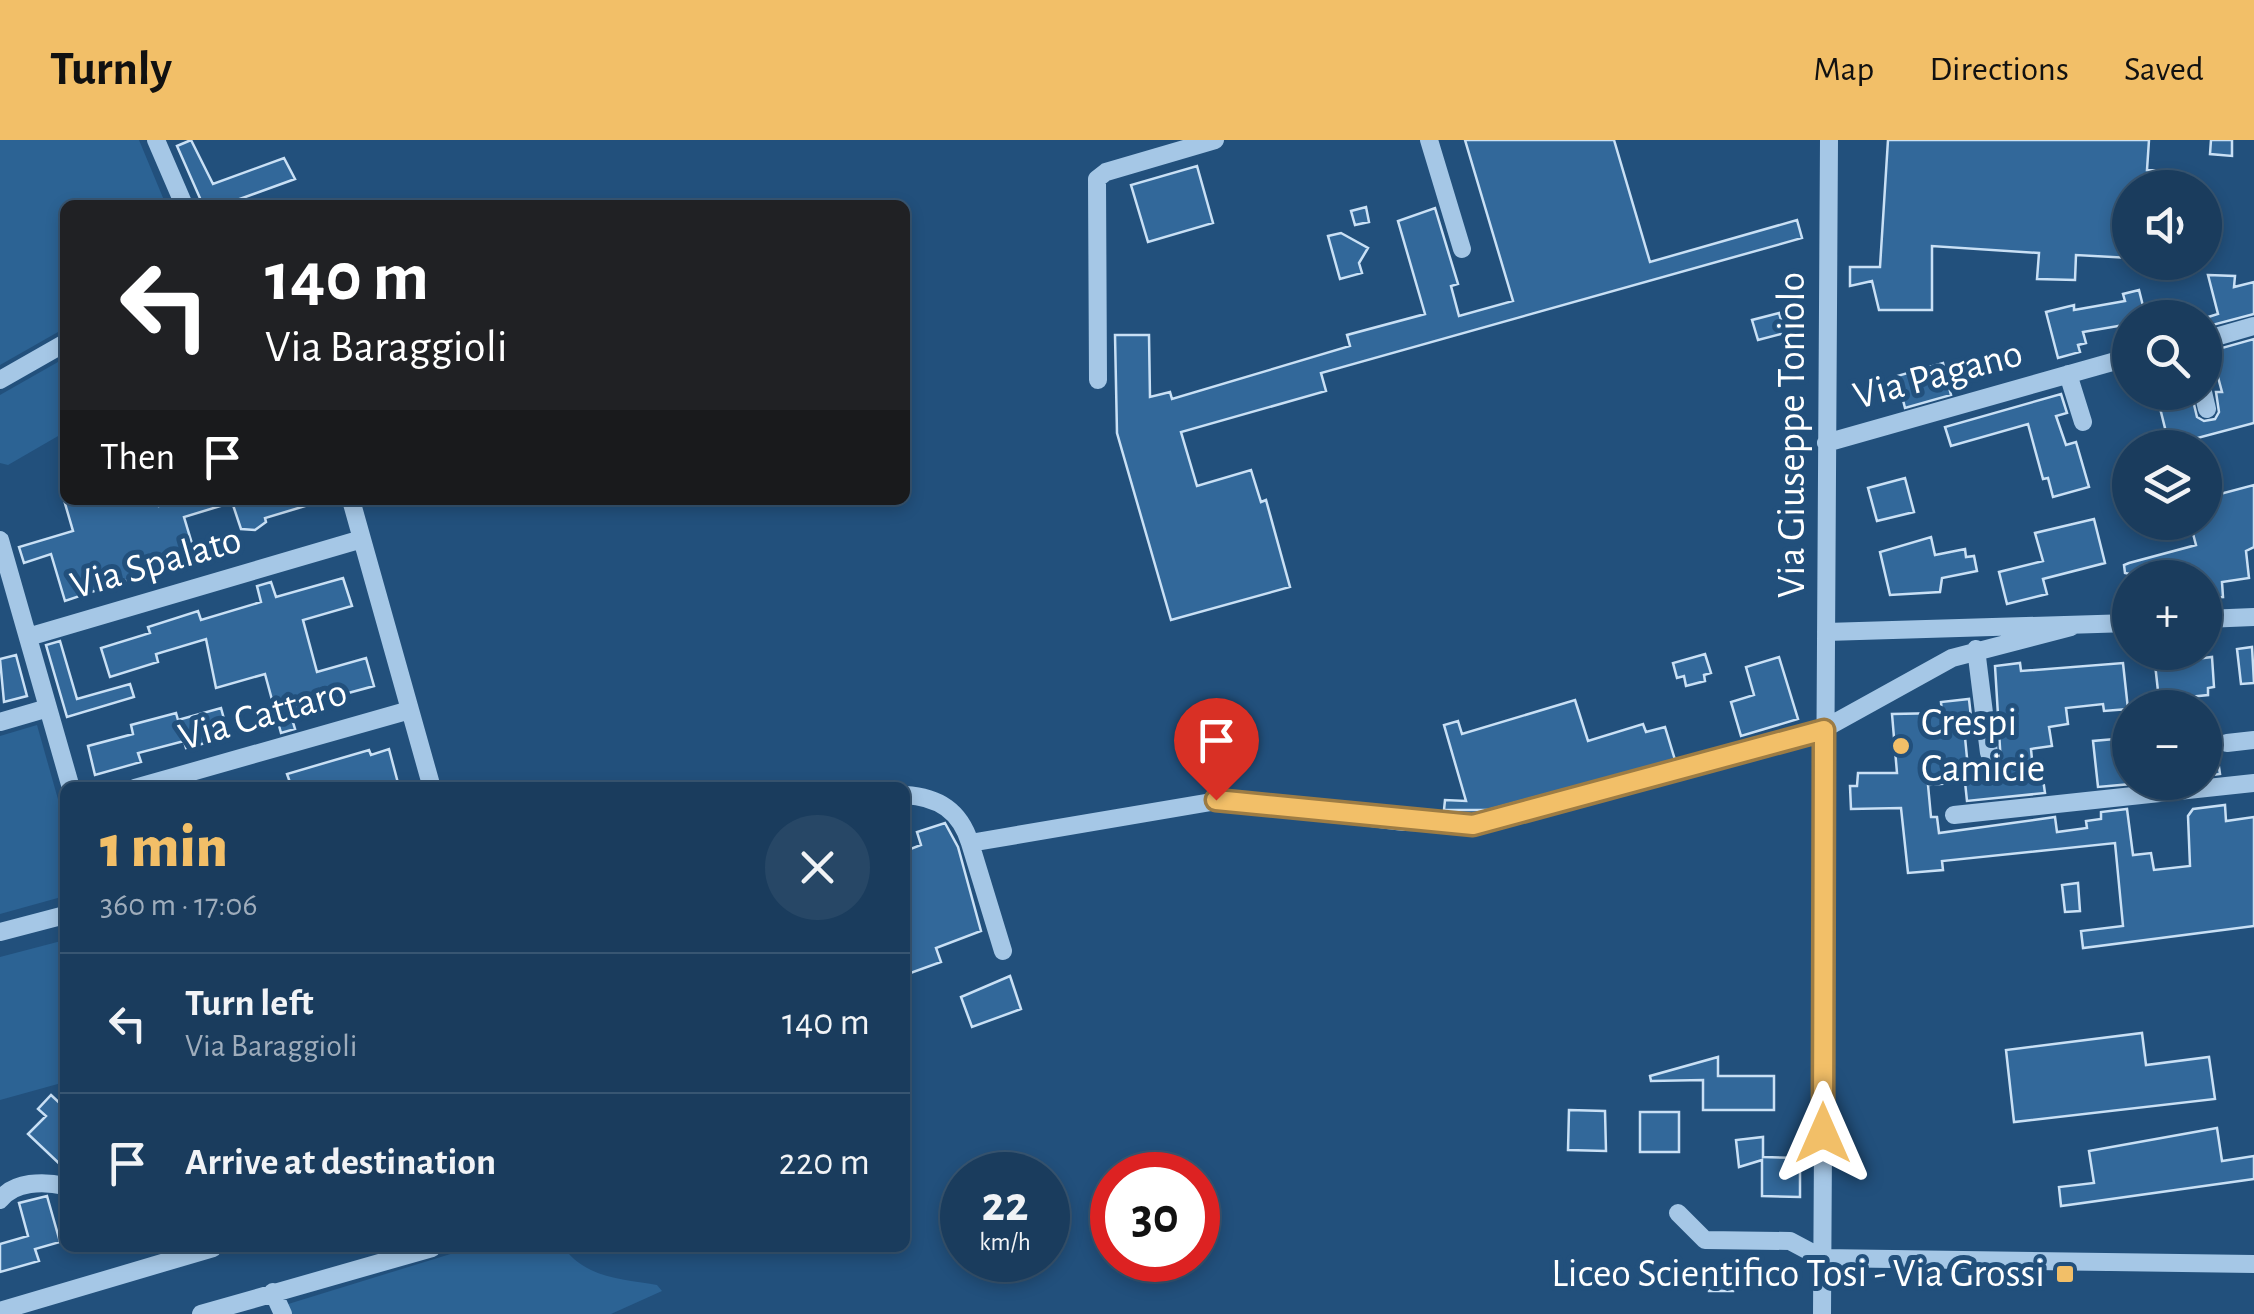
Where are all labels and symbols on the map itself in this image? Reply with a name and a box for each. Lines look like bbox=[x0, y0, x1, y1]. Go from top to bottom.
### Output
street label: Via Giuseppe Toniolo bbox=[1772, 272, 1812, 598]
street label: Via Pagano bbox=[1849, 333, 2027, 417]
street label: Via Spalato bbox=[66, 520, 246, 606]
street label: Via Cattaro bbox=[174, 672, 352, 758]
pin bbox=[1174, 698, 1259, 801]
place label: Crespi Camicie bbox=[1921, 703, 2045, 789]
marker: Crespi Camicie bbox=[1890, 735, 1912, 757]
position arrow bbox=[1771, 1081, 1875, 1185]
speed limit sign: 30 bbox=[1090, 1152, 1220, 1282]
place label: Liceo Scientifico Tosi - Via Grossi bbox=[1551, 1254, 2045, 1294]
marker: Liceo Scientifico Tosi - Via Grossi bbox=[2054, 1263, 2076, 1285]

